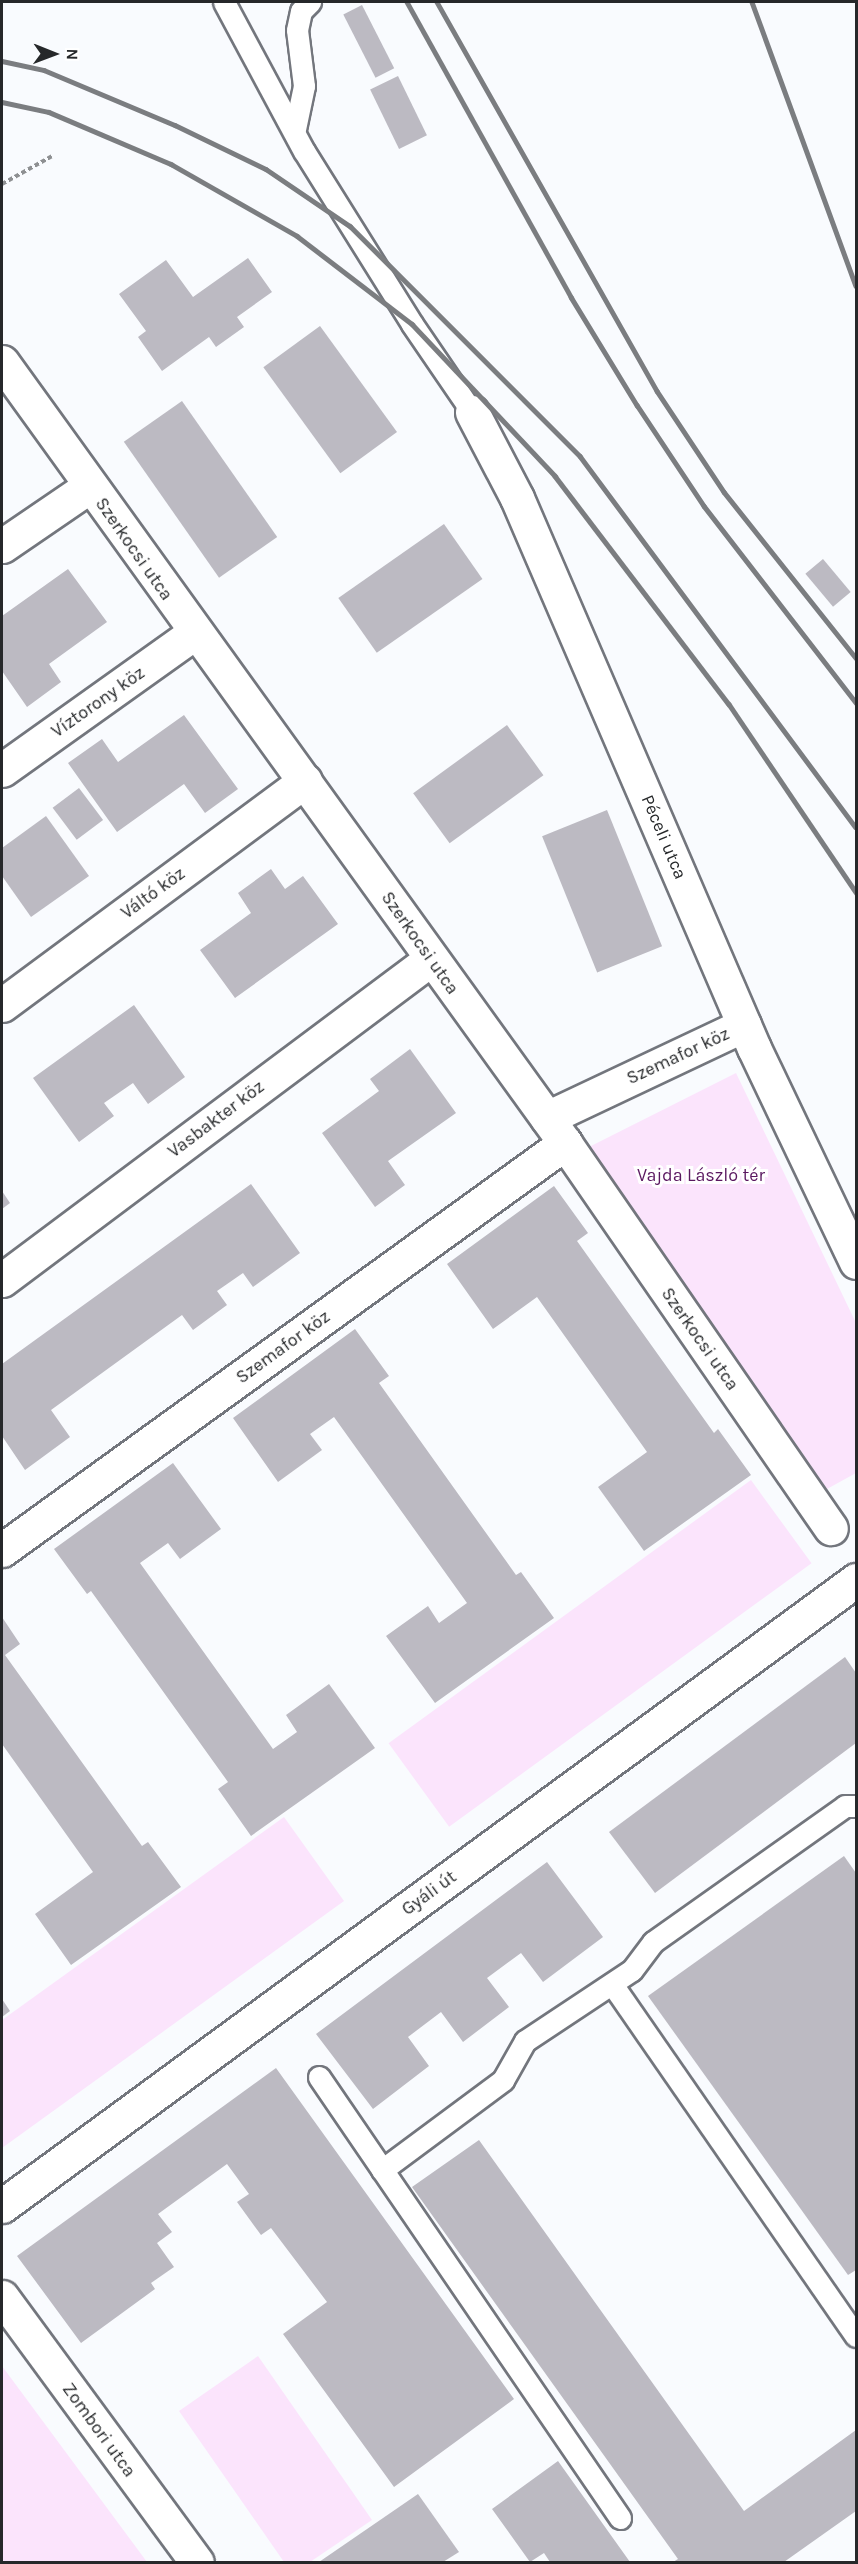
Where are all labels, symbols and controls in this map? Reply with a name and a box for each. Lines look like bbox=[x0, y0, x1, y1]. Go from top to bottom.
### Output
north arrow bbox=[24, 24, 84, 84]
text: N bbox=[63, 48, 82, 60]
street label: Szerkocsi utca bbox=[91, 493, 177, 605]
street label: Víztorony köz bbox=[47, 662, 149, 742]
street label: Péceli utca bbox=[637, 792, 691, 882]
street label: Váltó köz bbox=[117, 863, 189, 923]
street label: Szerkocsi utca bbox=[377, 887, 463, 999]
street label: Szemafor köz bbox=[623, 1023, 733, 1089]
street label: Vasbakter köz bbox=[164, 1076, 268, 1162]
park label: Vajda László tér bbox=[637, 1164, 765, 1186]
street label: Szerkocsi utca bbox=[657, 1283, 743, 1395]
street label: Szemafor köz bbox=[232, 1306, 334, 1388]
street label: Gyáli út bbox=[397, 1866, 461, 1920]
street label: Zombori utca bbox=[58, 2379, 140, 2481]

